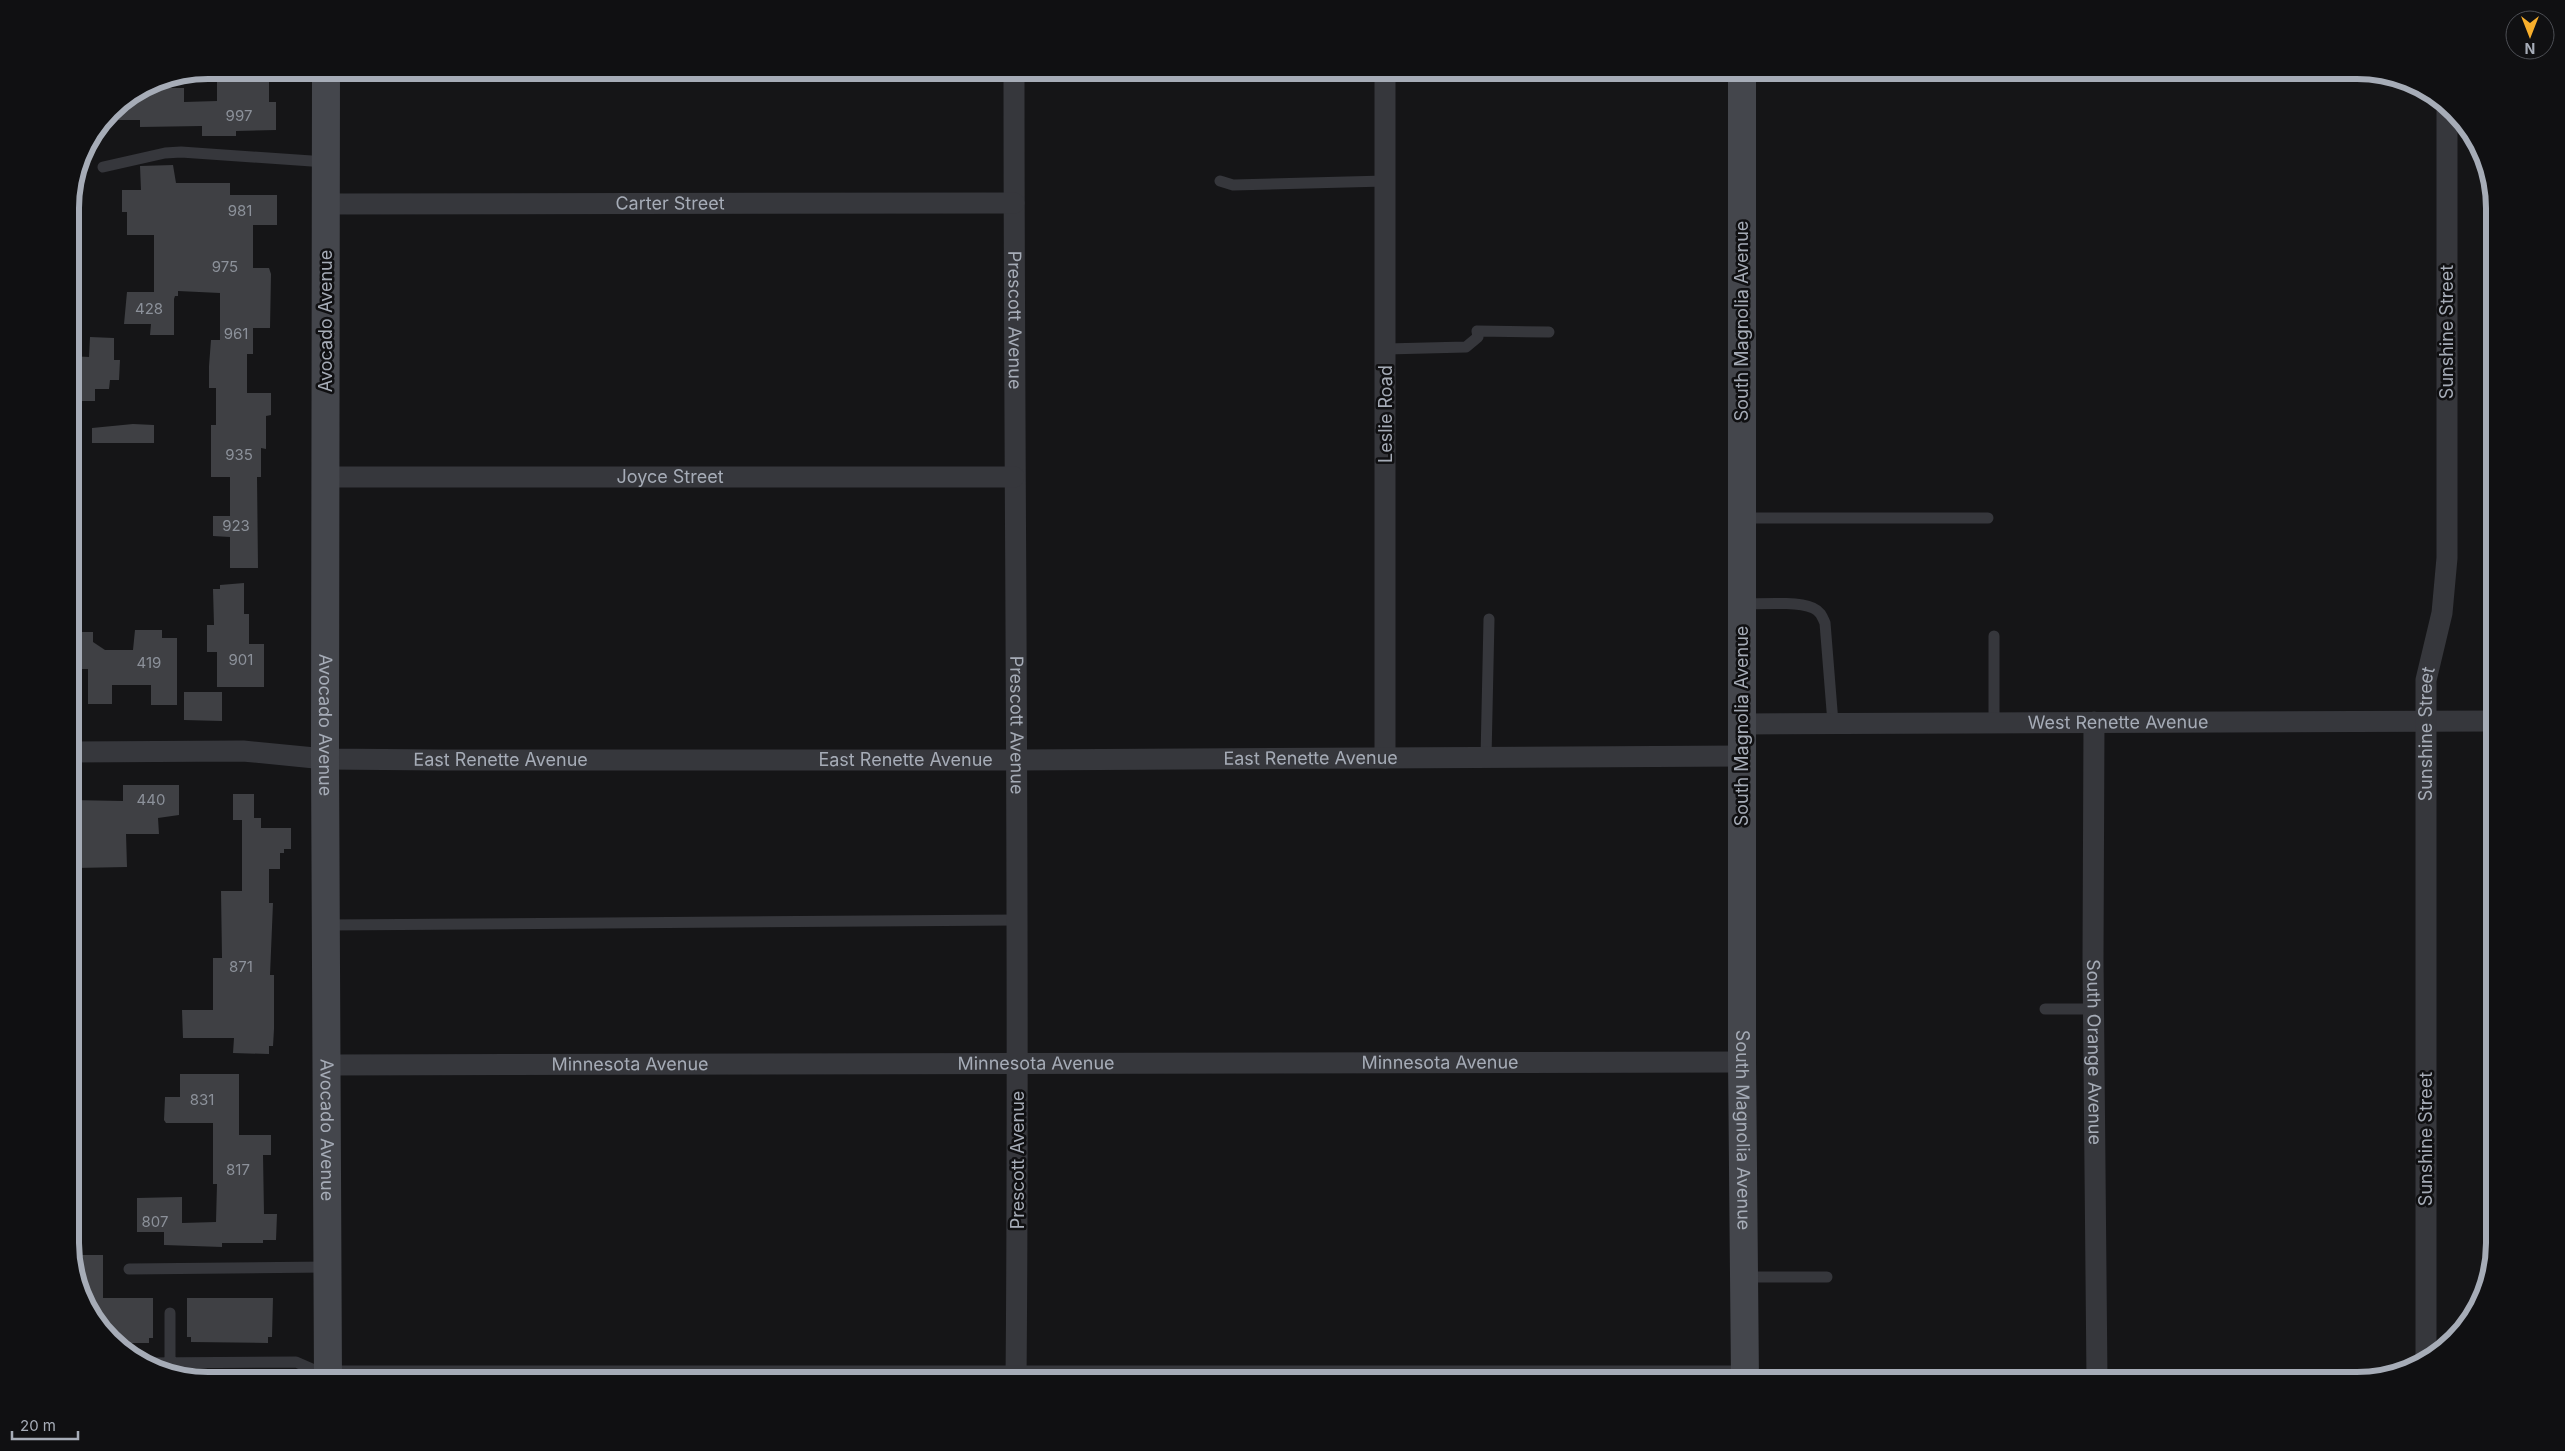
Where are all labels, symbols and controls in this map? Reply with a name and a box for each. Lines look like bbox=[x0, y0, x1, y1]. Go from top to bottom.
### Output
north arrow bbox=[2505, 10, 2555, 60]
text: N bbox=[2525, 40, 2535, 57]
house number: 997 bbox=[226, 106, 252, 125]
street label: Carter Street bbox=[615, 192, 725, 214]
house number: 981 bbox=[228, 201, 252, 220]
street label: South Magnolia Avenue bbox=[1731, 221, 1752, 421]
street label: Avocado Avenue bbox=[315, 250, 336, 392]
street label: Prescott Avenue bbox=[1004, 251, 1026, 389]
house number: 975 bbox=[212, 257, 238, 276]
street label: Sunshine Street bbox=[2436, 265, 2457, 399]
house number: 428 bbox=[135, 299, 163, 318]
house number: 961 bbox=[224, 324, 248, 343]
street label: Leslie Road bbox=[1375, 365, 1396, 463]
house number: 935 bbox=[225, 445, 253, 464]
street label: Joyce Street bbox=[616, 466, 724, 487]
house number: 923 bbox=[222, 516, 250, 535]
street label: South Magnolia Avenue bbox=[1731, 626, 1752, 826]
house number: 901 bbox=[229, 650, 253, 669]
house number: 419 bbox=[137, 653, 161, 672]
street label: Avocado Avenue bbox=[315, 654, 336, 796]
street label: Prescott Avenue bbox=[1006, 656, 1028, 794]
street label: Sunshine Street bbox=[2415, 664, 2439, 801]
street label: West Renette Avenue bbox=[2028, 711, 2208, 733]
street label: East Renette Avenue bbox=[1223, 747, 1398, 769]
street label: East Renette Avenue bbox=[413, 749, 588, 770]
street label: East Renette Avenue bbox=[818, 749, 993, 770]
house number: 440 bbox=[137, 790, 165, 809]
house number: 871 bbox=[229, 957, 253, 976]
street label: South Orange Avenue bbox=[2083, 959, 2106, 1145]
street label: South Magnolia Avenue bbox=[1732, 1030, 1755, 1230]
street label: Minnesota Avenue bbox=[1361, 1051, 1519, 1073]
street label: Minnesota Avenue bbox=[957, 1052, 1115, 1074]
street label: Minnesota Avenue bbox=[551, 1053, 709, 1075]
street label: Avocado Avenue bbox=[316, 1059, 338, 1201]
street label: Sunshine Street bbox=[2415, 1072, 2436, 1206]
house number: 831 bbox=[190, 1090, 214, 1109]
street label: Prescott Avenue bbox=[1007, 1091, 1028, 1229]
house number: 817 bbox=[226, 1160, 250, 1179]
house number: 807 bbox=[142, 1212, 168, 1231]
scale bar bbox=[12, 1408, 79, 1440]
text: 20 m bbox=[20, 1416, 56, 1435]

